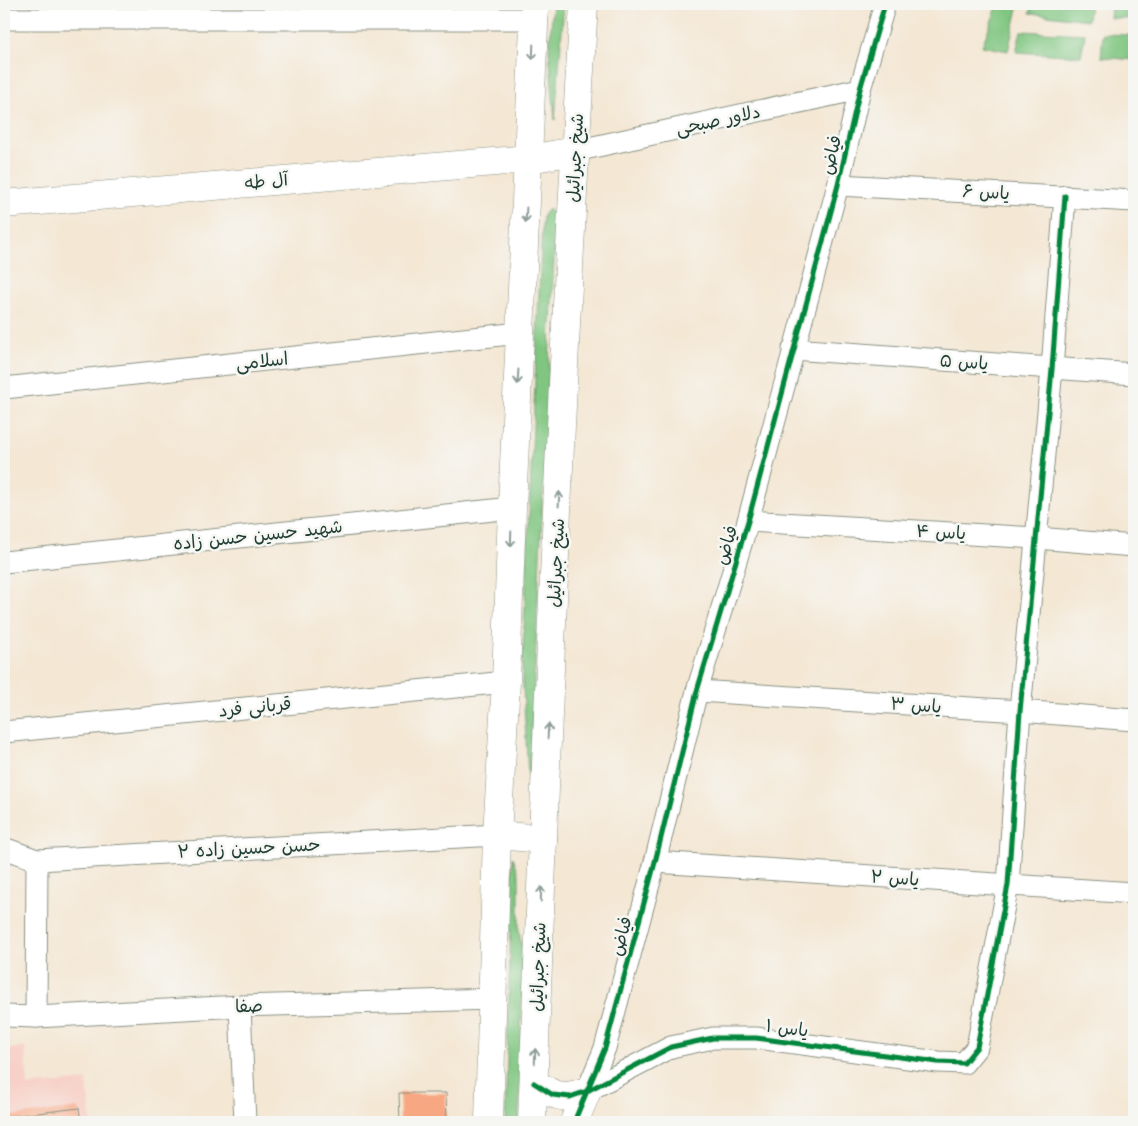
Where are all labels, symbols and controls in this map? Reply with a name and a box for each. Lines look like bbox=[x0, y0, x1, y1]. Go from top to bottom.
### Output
one-way arrow bbox=[529, 44, 538, 60]
street label: دلاور صبحی bbox=[674, 99, 762, 141]
street label: شیخ جبرائیل bbox=[561, 113, 589, 203]
street label: فیاض bbox=[815, 133, 847, 177]
street label: آل طه bbox=[243, 167, 291, 195]
street label: یاس ۶ bbox=[962, 179, 1010, 205]
one-way arrow bbox=[522, 207, 531, 223]
street label: اسلامی bbox=[235, 346, 289, 376]
street label: یاس ۵ bbox=[939, 348, 989, 376]
one-way arrow bbox=[514, 369, 523, 385]
one-way arrow bbox=[554, 491, 563, 507]
street label: شهید حسین حسن زاده bbox=[172, 514, 344, 556]
street label: شیخ جبرائیل bbox=[542, 518, 570, 608]
street label: یاس ۴ bbox=[915, 519, 967, 545]
street label: فیاض bbox=[709, 522, 743, 568]
one-way arrow bbox=[506, 531, 516, 547]
street label: قربانی فرد bbox=[217, 691, 293, 723]
street label: یاس ۳ bbox=[890, 691, 942, 719]
one-way arrow bbox=[543, 724, 552, 740]
street label: حسن حسین زاده ۲ bbox=[177, 832, 321, 864]
street label: یاس ۲ bbox=[870, 864, 920, 892]
one-way arrow bbox=[536, 886, 545, 902]
street label: فیاض bbox=[604, 914, 638, 958]
street label: شیخ جبرائیل bbox=[524, 922, 552, 1012]
street label: صفا bbox=[235, 994, 263, 1018]
street label: یاس ۱ bbox=[764, 1013, 810, 1043]
one-way arrow bbox=[530, 1048, 539, 1064]

